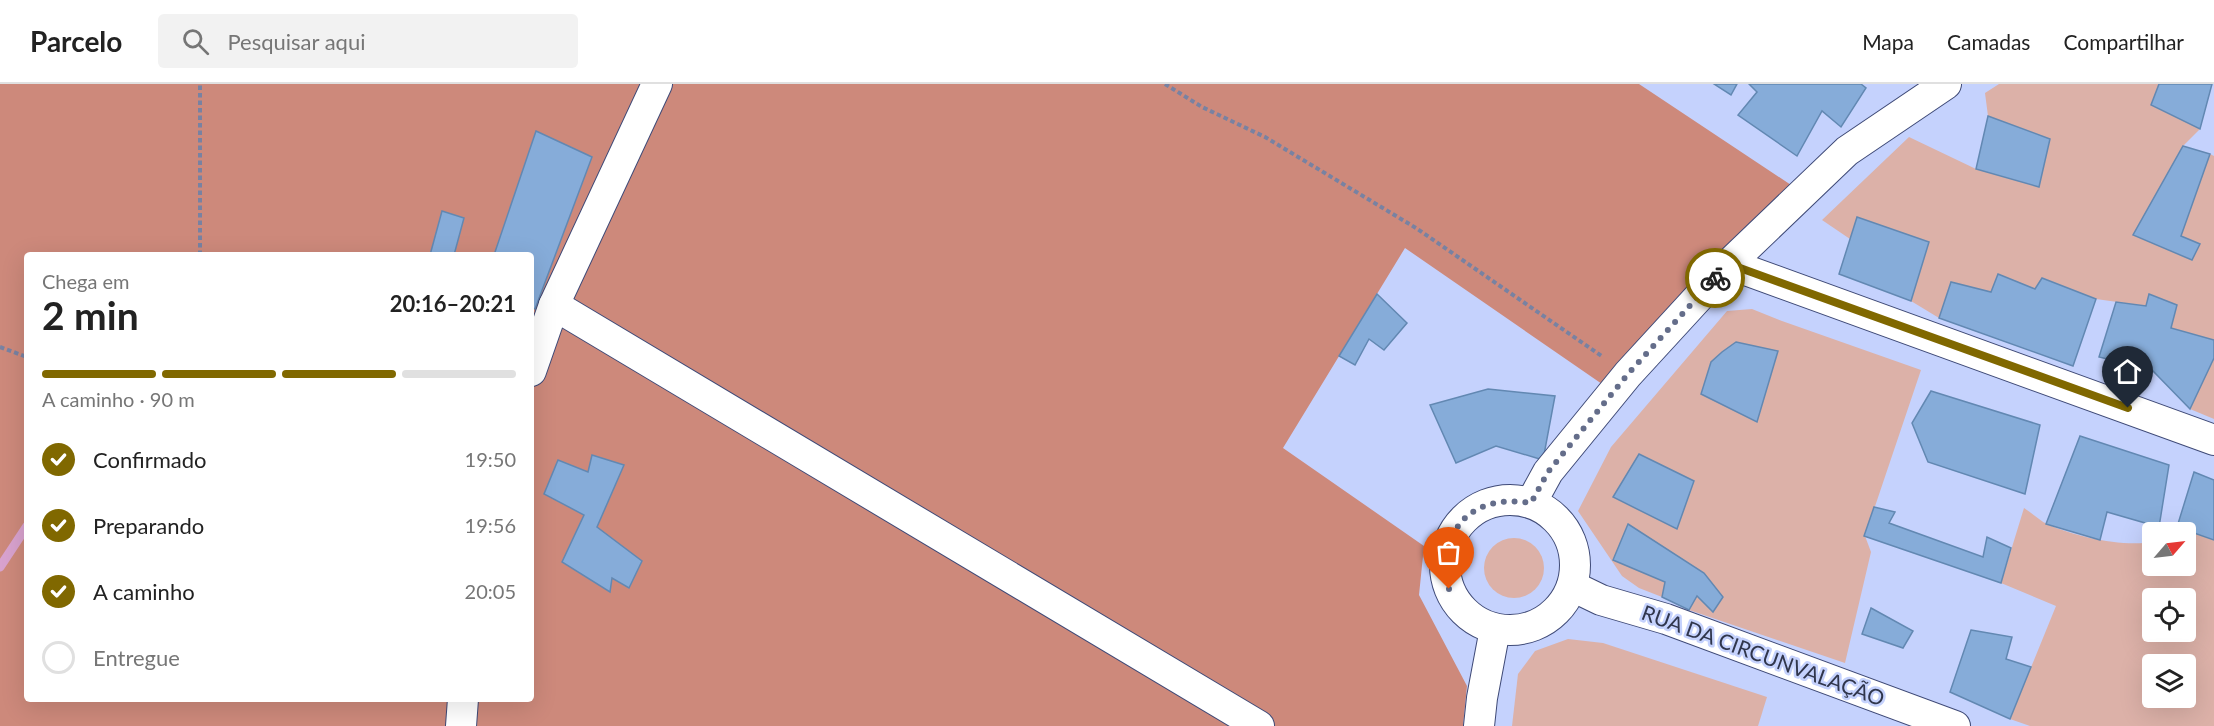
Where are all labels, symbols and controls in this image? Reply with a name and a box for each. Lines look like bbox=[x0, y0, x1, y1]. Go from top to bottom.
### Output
search box bbox=[158, 14, 578, 68]
text: Parcelo bbox=[30, 24, 122, 58]
icon: search bbox=[179, 25, 212, 58]
text: Pesquisar aqui bbox=[227, 28, 365, 55]
text: Mapa bbox=[1862, 29, 1914, 54]
text: Camadas bbox=[1947, 29, 2030, 54]
text: Compartilhar bbox=[2063, 29, 2184, 54]
courier bbox=[1685, 248, 1745, 308]
icon: bike bbox=[1699, 262, 1732, 295]
text: Chega em bbox=[42, 269, 130, 293]
text: 20:16–20:21 bbox=[390, 290, 516, 317]
text: 2 min bbox=[42, 292, 139, 338]
pin bbox=[2102, 346, 2153, 408]
icon: home bbox=[2111, 355, 2144, 388]
text: A caminho · 90 m bbox=[42, 387, 195, 411]
icon: check bbox=[42, 443, 75, 476]
text: Confirmado bbox=[93, 446, 206, 473]
text: 19:50 bbox=[465, 447, 516, 471]
icon: check bbox=[42, 509, 75, 542]
text: Preparando bbox=[93, 512, 204, 539]
text: 19:56 bbox=[465, 513, 516, 537]
north arrow bbox=[2142, 522, 2196, 576]
map controls bbox=[2142, 522, 2196, 708]
pin bbox=[1423, 527, 1474, 589]
icon: bag bbox=[1432, 536, 1465, 569]
icon: check bbox=[42, 575, 75, 608]
text: A caminho bbox=[93, 578, 195, 605]
text: 20:05 bbox=[465, 579, 516, 603]
button: locate bbox=[2142, 588, 2196, 642]
street label: RUA DA CIRCUNVALAÇÃO bbox=[1639, 599, 1888, 710]
text: Entregue bbox=[93, 644, 180, 671]
button: layers bbox=[2142, 654, 2196, 708]

